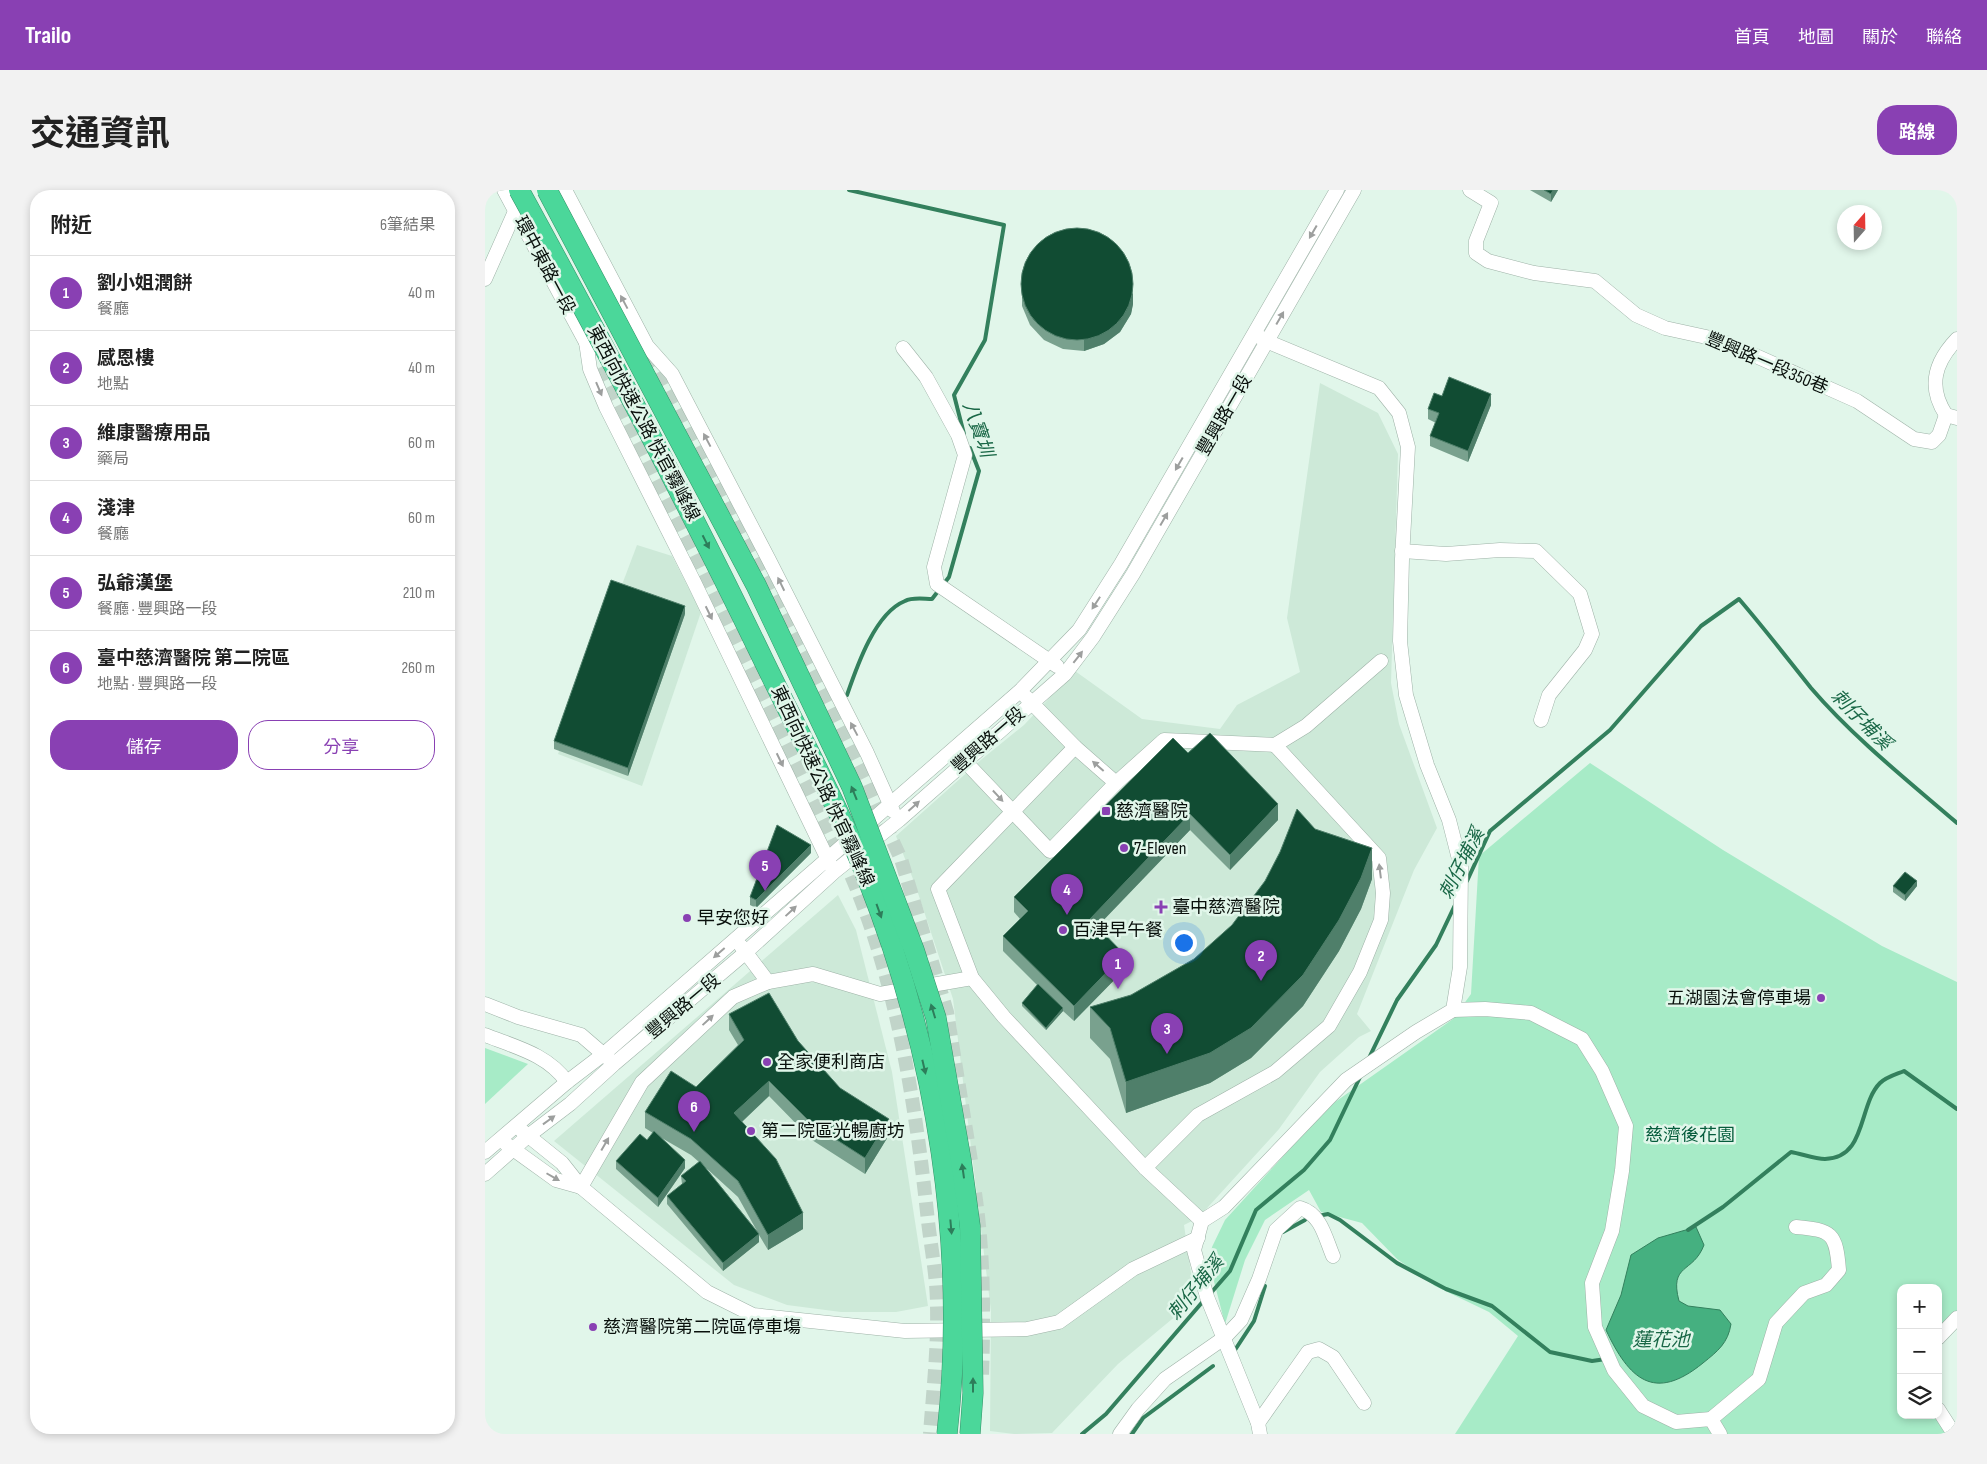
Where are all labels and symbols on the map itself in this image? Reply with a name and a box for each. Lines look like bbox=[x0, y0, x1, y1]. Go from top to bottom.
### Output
north arrow bbox=[1837, 205, 1882, 250]
street label: 環中東路一段 bbox=[510, 213, 579, 318]
one-way arrow bbox=[1309, 226, 1318, 239]
one-way arrow bbox=[620, 295, 628, 310]
one-way arrow bbox=[1275, 311, 1284, 324]
street label: 東西向快速公路 快官霧峰線 bbox=[583, 322, 704, 525]
street label: 豐興路一段350巷 bbox=[1703, 328, 1831, 399]
street label: 豐興路一段 bbox=[1193, 371, 1256, 459]
one-way arrow bbox=[595, 382, 603, 396]
water label: 八寶圳 bbox=[957, 399, 999, 463]
one-way arrow bbox=[702, 433, 711, 447]
one-way arrow bbox=[1175, 457, 1184, 470]
one-way arrow bbox=[1160, 513, 1169, 526]
one-way arrow bbox=[702, 535, 710, 549]
one-way arrow bbox=[777, 577, 785, 591]
one-way arrow bbox=[1091, 597, 1100, 610]
one-way arrow bbox=[706, 606, 714, 620]
one-way arrow bbox=[1072, 651, 1083, 664]
street label: 東西向快速公路 快官霧峰線 bbox=[767, 683, 878, 890]
water label: 刺仔埔溪 bbox=[1826, 685, 1898, 757]
street label: 豐興路一段 bbox=[947, 703, 1029, 778]
one-way arrow bbox=[850, 722, 858, 737]
one-way arrow bbox=[776, 752, 785, 767]
one-way arrow bbox=[1091, 761, 1104, 772]
one-way arrow bbox=[850, 785, 858, 800]
one-way arrow bbox=[992, 790, 1004, 802]
one-way arrow bbox=[908, 800, 920, 812]
place label: 慈濟醫院 bbox=[1116, 801, 1188, 822]
marker: 慈濟醫院 bbox=[1100, 805, 1112, 817]
water label: 刺仔埔溪 bbox=[1435, 822, 1491, 903]
place label: 7-Eleven bbox=[1134, 838, 1187, 859]
marker: 7-Eleven bbox=[1118, 842, 1130, 854]
pin: 5 bbox=[749, 850, 781, 891]
one-way arrow bbox=[1376, 863, 1384, 879]
pin: 4 bbox=[1051, 874, 1083, 915]
place label: 臺中慈濟醫院 bbox=[1172, 897, 1280, 918]
marker: 臺中慈濟醫院 bbox=[1154, 900, 1168, 914]
one-way arrow bbox=[876, 903, 884, 918]
one-way arrow bbox=[784, 905, 796, 917]
place label: 早安您好 bbox=[697, 908, 769, 929]
marker: 早安您好 bbox=[681, 912, 693, 924]
place label: 百津早午餐 bbox=[1073, 920, 1163, 941]
marker: 百津早午餐 bbox=[1057, 924, 1069, 936]
your location bbox=[1171, 930, 1197, 956]
pin: 2 bbox=[1245, 940, 1277, 981]
one-way arrow bbox=[712, 948, 725, 959]
pin: 1 bbox=[1102, 948, 1134, 989]
street label: 豐興路一段 bbox=[642, 969, 725, 1043]
place label: 五湖園法會停車場 bbox=[1667, 988, 1811, 1009]
marker: 五湖園法會停車場 bbox=[1815, 992, 1827, 1004]
one-way arrow bbox=[929, 1004, 937, 1019]
pin: 3 bbox=[1151, 1013, 1183, 1054]
one-way arrow bbox=[702, 1015, 715, 1026]
place label: 全家便利商店 bbox=[777, 1052, 885, 1073]
marker: 全家便利商店 bbox=[761, 1056, 773, 1068]
one-way arrow bbox=[920, 1059, 928, 1074]
pin: 6 bbox=[678, 1091, 710, 1132]
one-way arrow bbox=[542, 1115, 556, 1125]
place label: 第二院區光暢廚坊 bbox=[761, 1121, 905, 1142]
marker: 第二院區光暢廚坊 bbox=[745, 1125, 757, 1137]
park label: 慈濟後花園 bbox=[1645, 1125, 1735, 1146]
one-way arrow bbox=[601, 1138, 610, 1151]
one-way arrow bbox=[958, 1163, 966, 1179]
one-way arrow bbox=[547, 1172, 560, 1181]
one-way arrow bbox=[947, 1219, 955, 1235]
water label: 刺仔埔溪 bbox=[1163, 1249, 1231, 1325]
place label: 慈濟醫院第二院區停車塲 bbox=[603, 1317, 801, 1338]
marker: 慈濟醫院第二院區停車塲 bbox=[587, 1321, 599, 1333]
water label: 蓮花池 bbox=[1632, 1329, 1691, 1352]
one-way arrow bbox=[969, 1377, 977, 1393]

